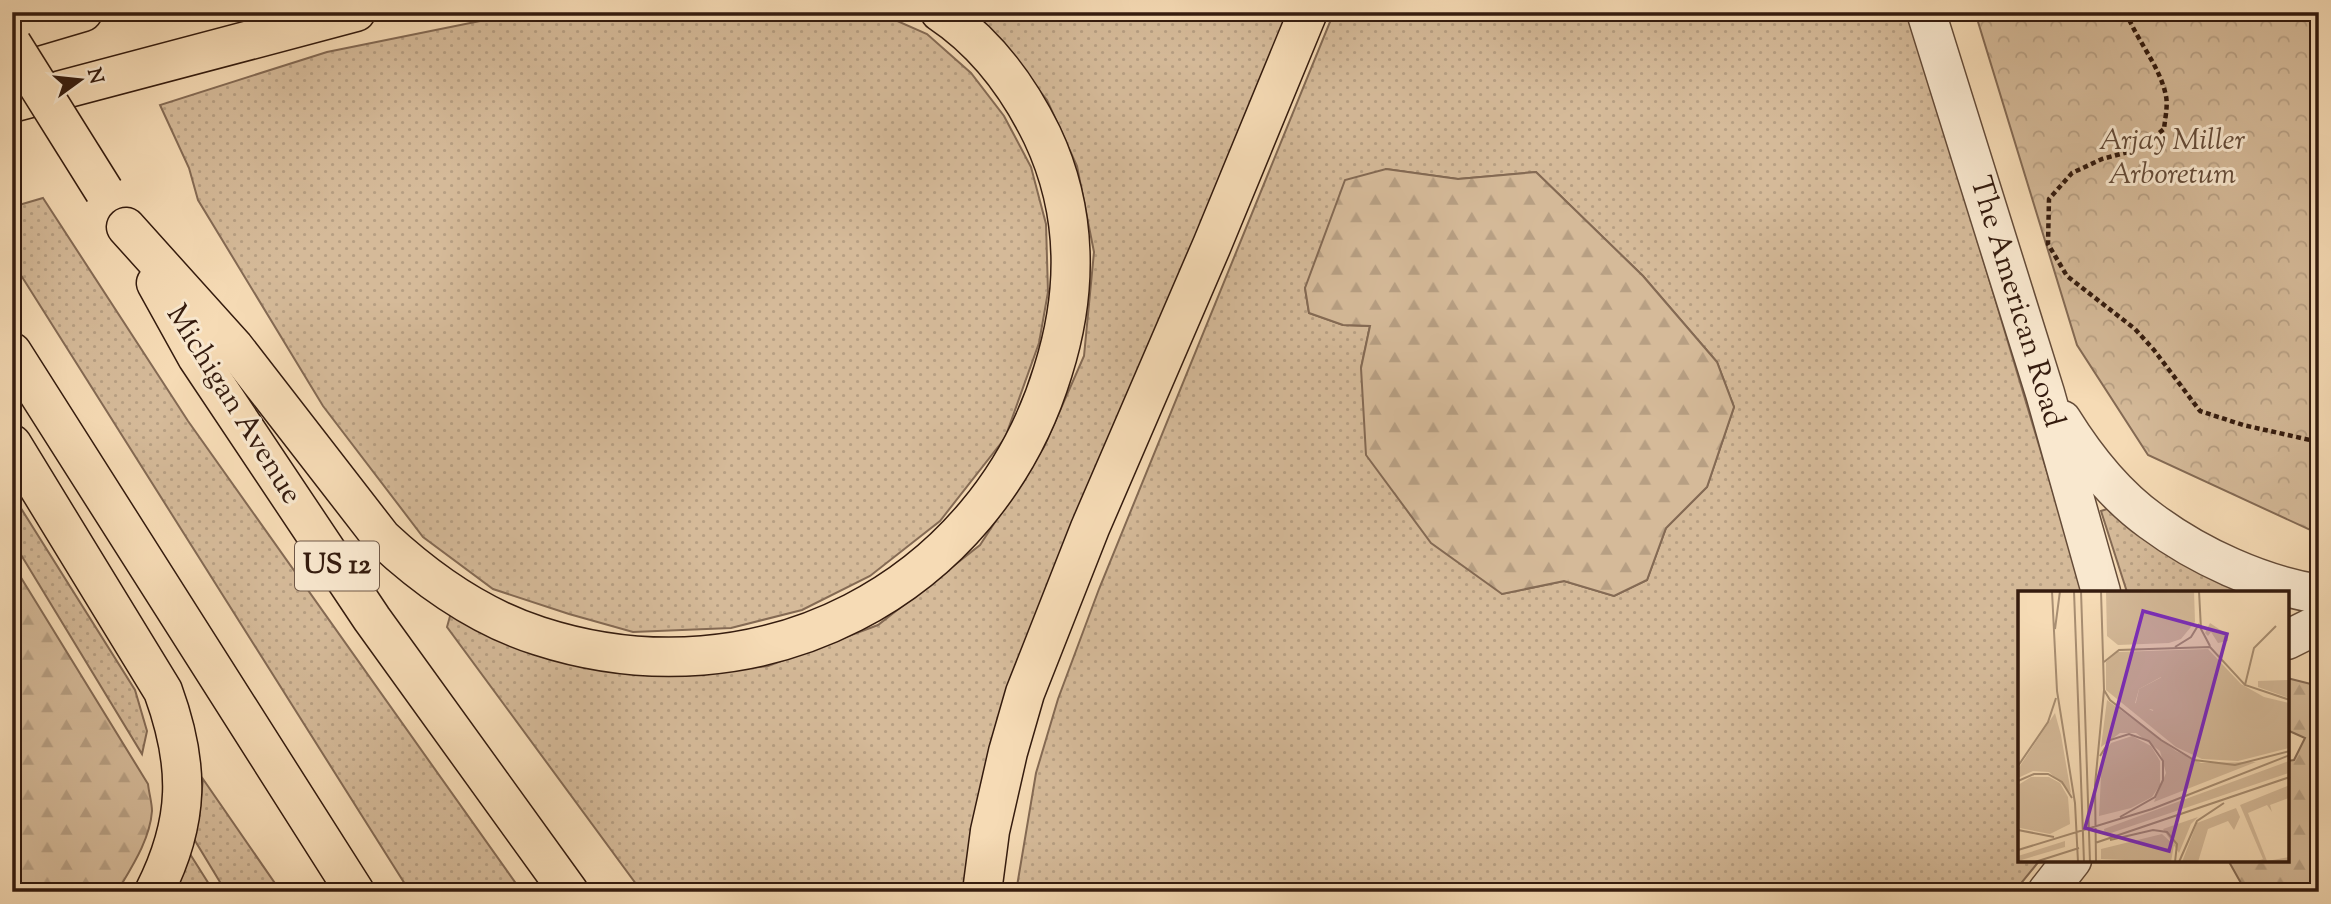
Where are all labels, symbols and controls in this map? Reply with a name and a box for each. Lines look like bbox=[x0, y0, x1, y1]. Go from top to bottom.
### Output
north arrow bbox=[46, 46, 116, 116]
text: N bbox=[79, 65, 109, 87]
park label: Arjay Miller Arboretum bbox=[2099, 120, 2246, 197]
street label: The American Road bbox=[1957, 171, 2075, 433]
street label: Michigan Avenue bbox=[154, 297, 312, 513]
road number: US 12 bbox=[295, 542, 379, 590]
inset map bbox=[2018, 591, 2289, 862]

